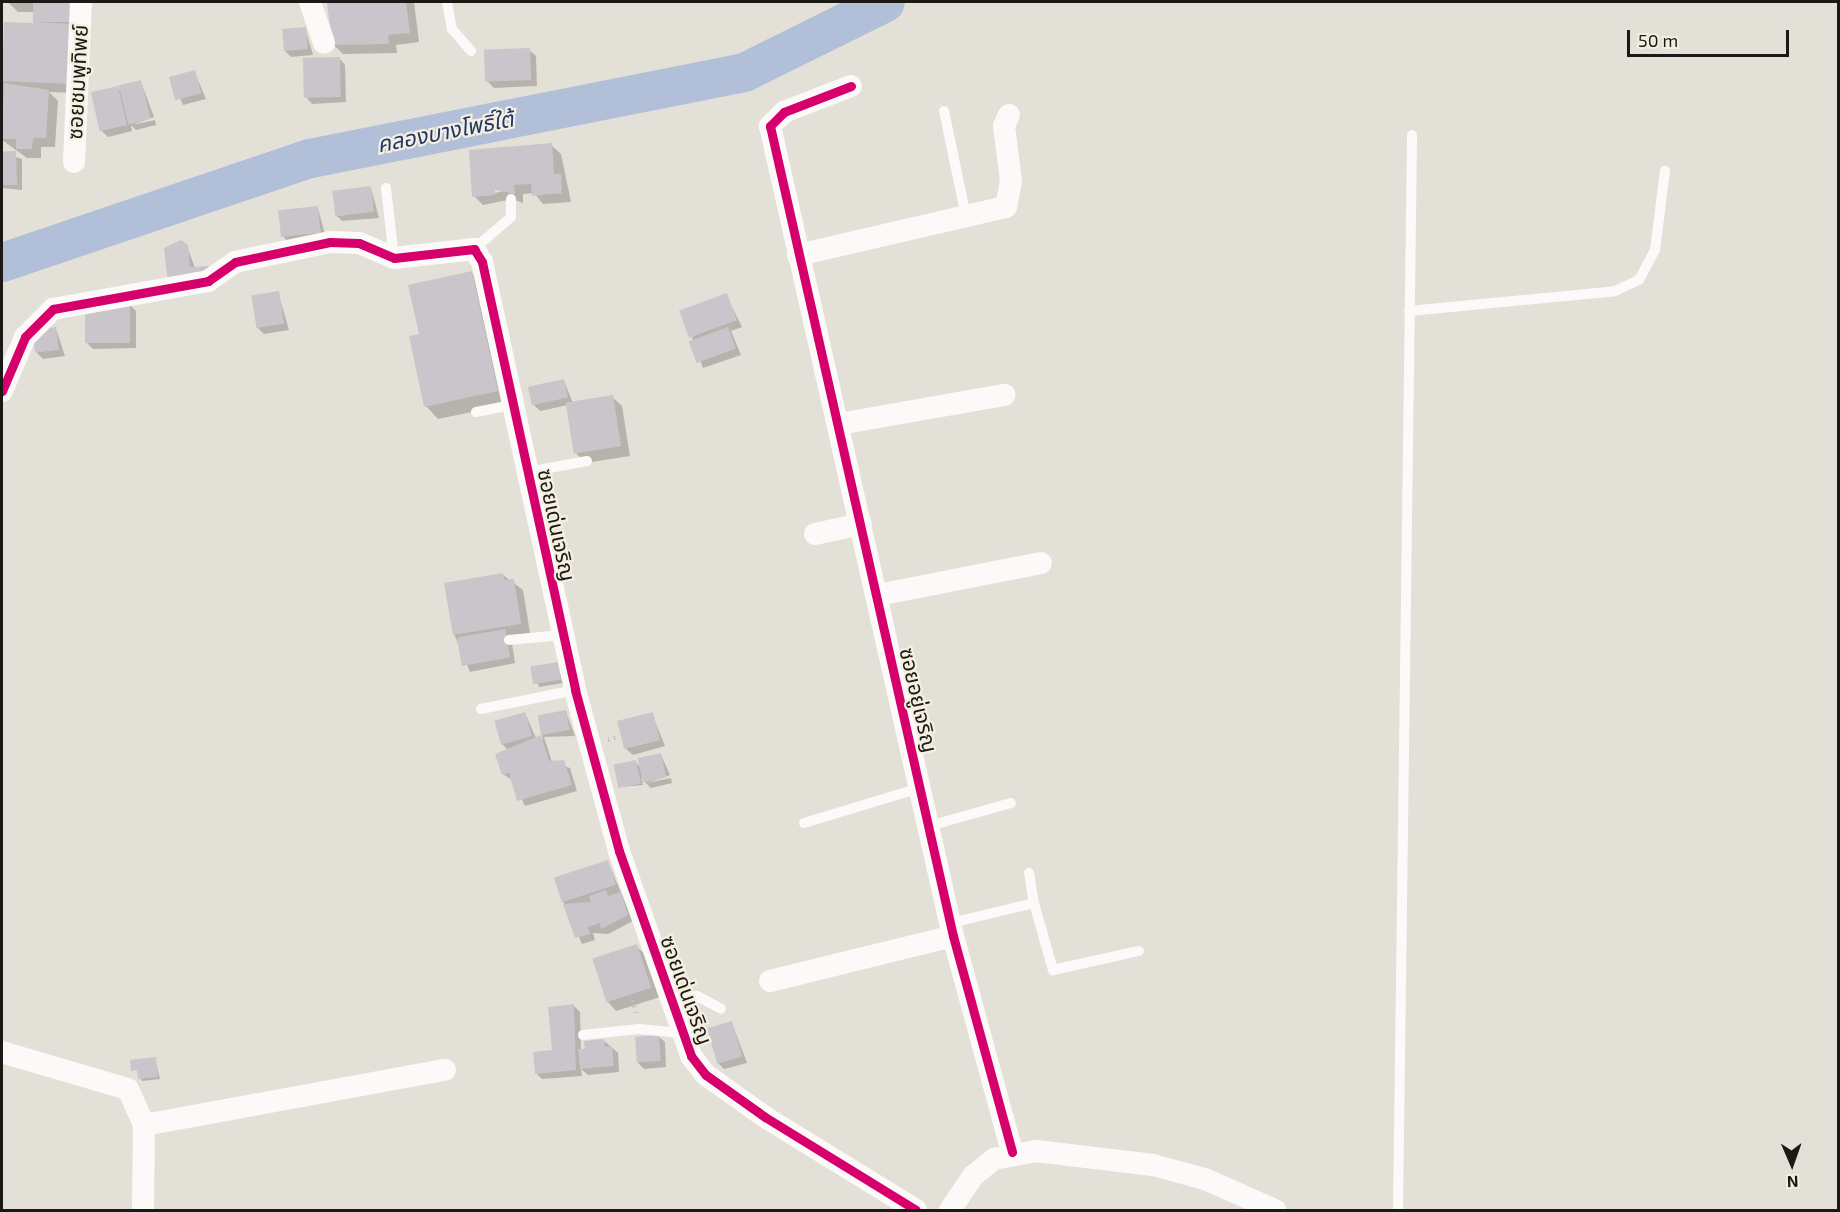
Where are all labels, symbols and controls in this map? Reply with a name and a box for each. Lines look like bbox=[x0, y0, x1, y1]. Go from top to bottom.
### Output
scale bar bbox=[1630, 18, 1792, 56]
street label: ซอยชมพูทิพย์ bbox=[61, 24, 93, 140]
text: 50 m bbox=[1638, 29, 1678, 51]
water label: คลองบางโพธิ์ใต้ bbox=[375, 105, 515, 157]
street label: ซอยเด่นเจริญ bbox=[533, 467, 581, 583]
street label: ซอยอยู่เจริญ bbox=[895, 645, 943, 755]
street label: ซอยเด่นเจริญ bbox=[656, 932, 718, 1048]
north arrow bbox=[1762, 1134, 1822, 1194]
text: N bbox=[1787, 1173, 1799, 1192]

